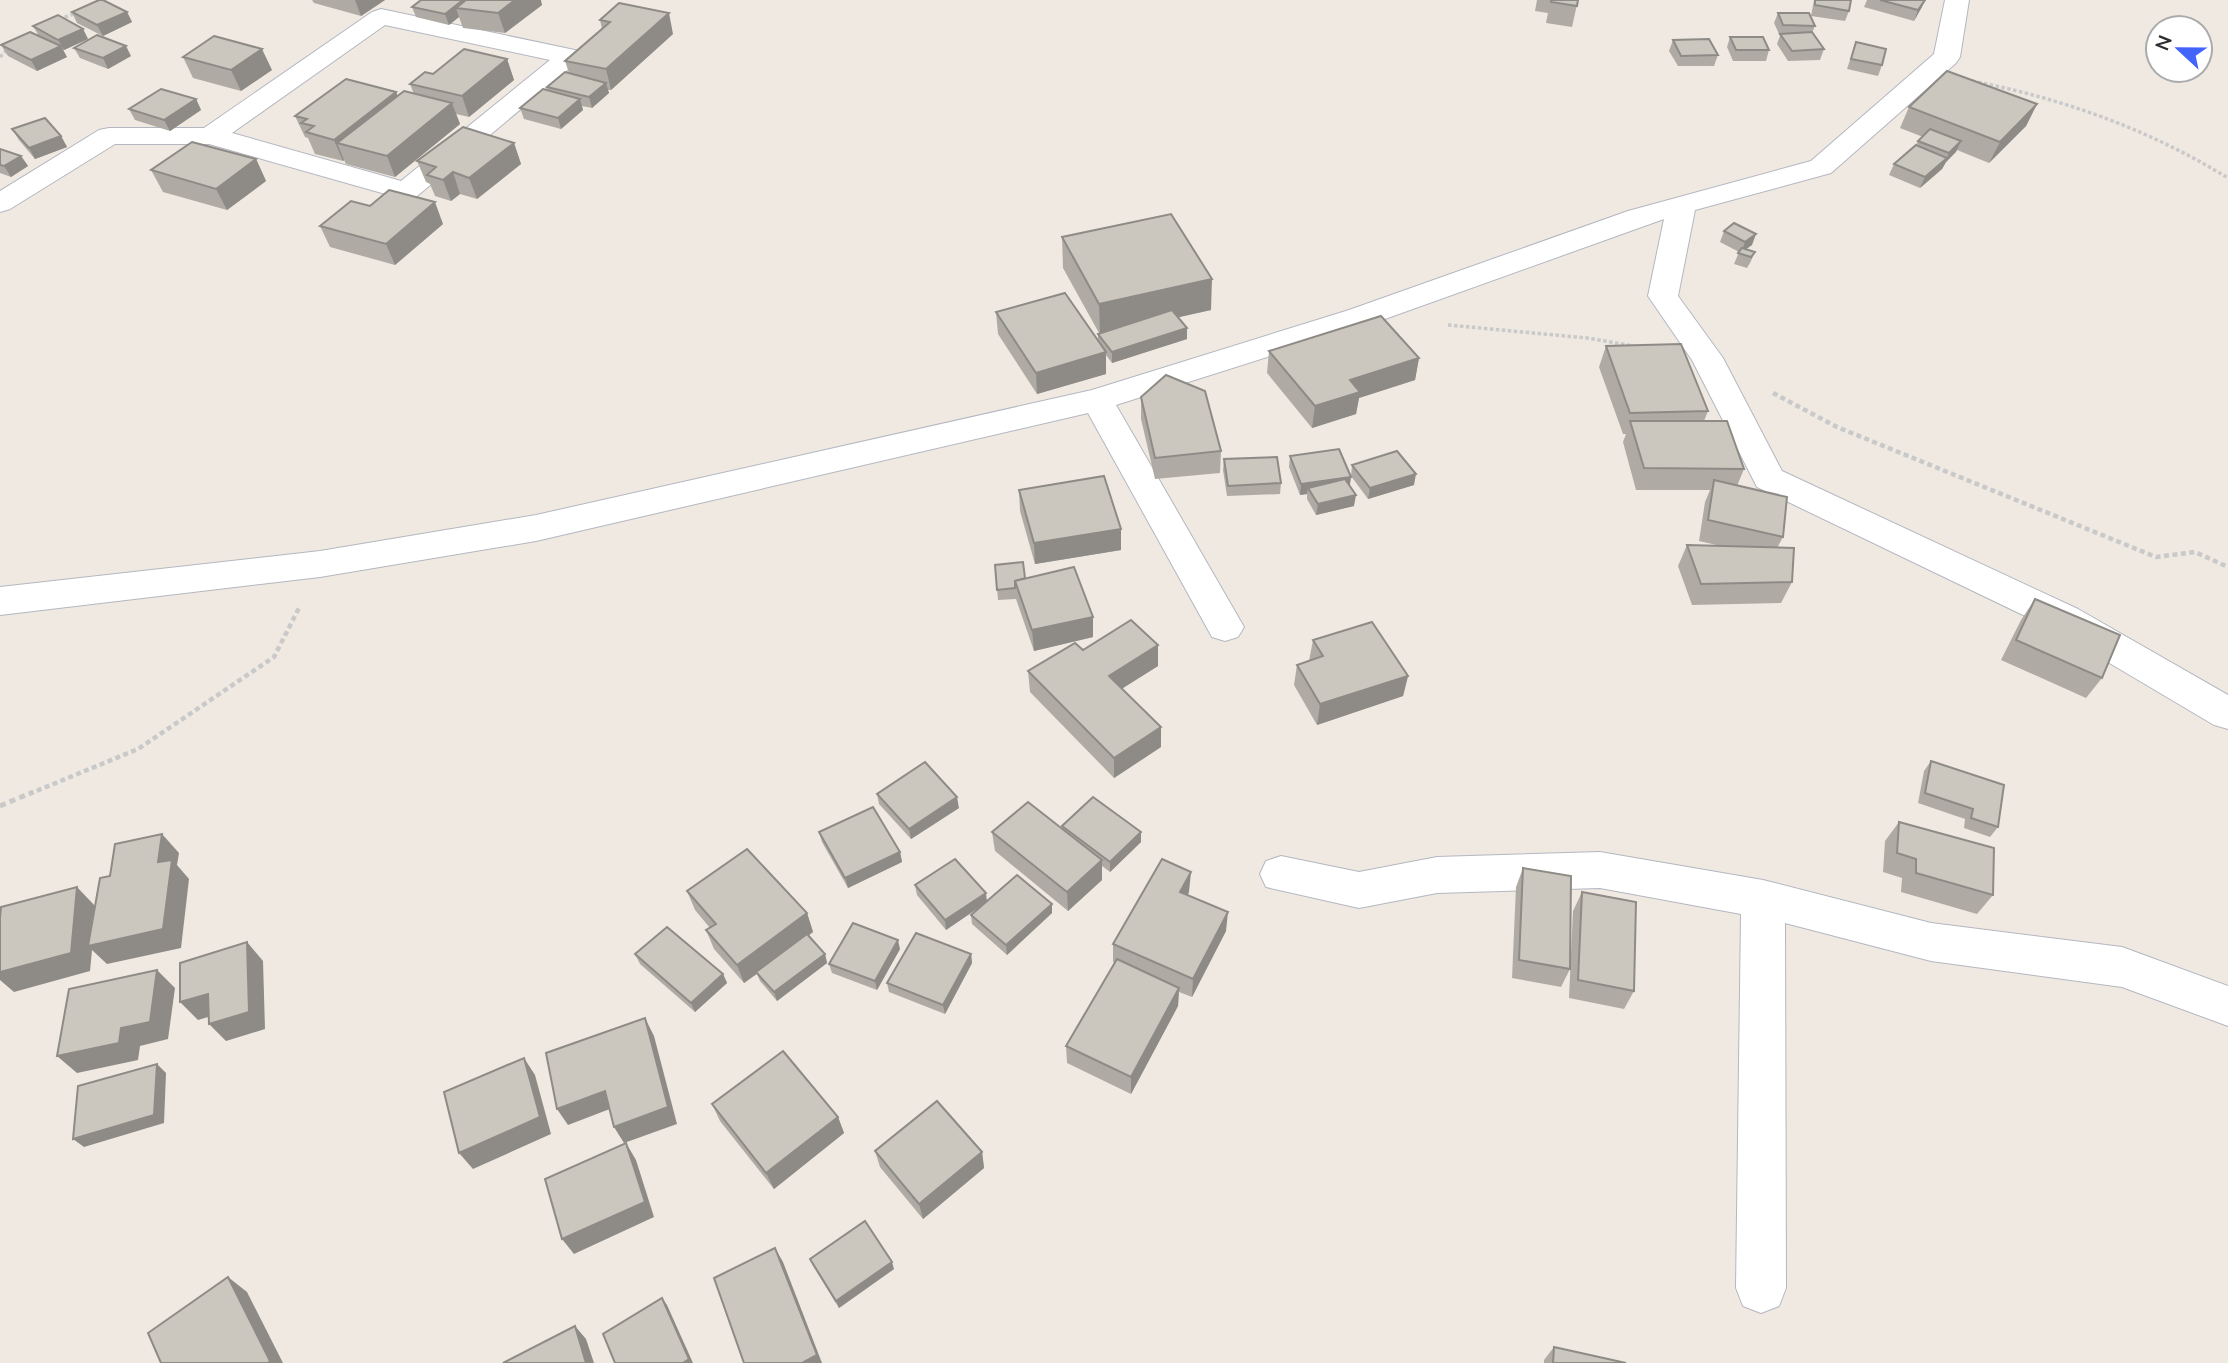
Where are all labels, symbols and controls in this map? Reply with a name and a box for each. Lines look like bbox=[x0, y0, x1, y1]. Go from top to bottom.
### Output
north arrow bbox=[2144, 14, 2214, 84]
text: N bbox=[2149, 31, 2177, 54]

